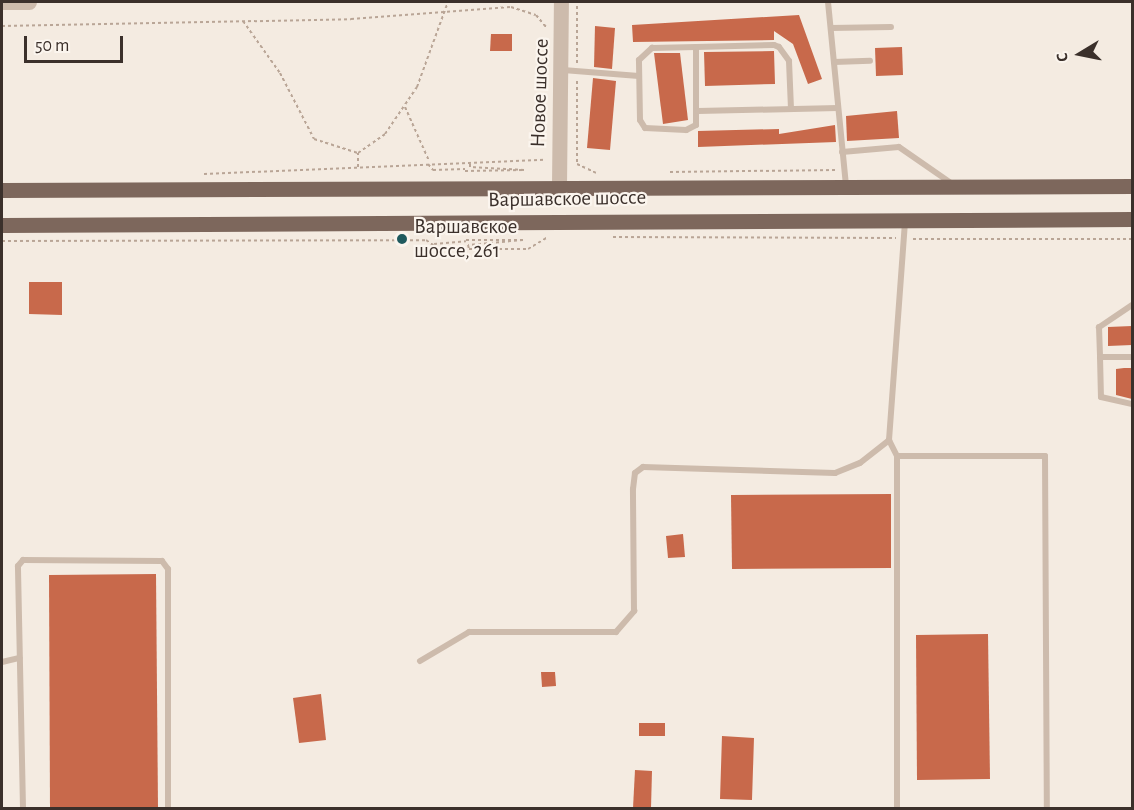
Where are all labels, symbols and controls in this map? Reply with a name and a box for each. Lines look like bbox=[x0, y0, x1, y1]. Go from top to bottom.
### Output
scale bar bbox=[27, 24, 126, 62]
north arrow bbox=[1050, 24, 1110, 84]
text: 50 m bbox=[35, 37, 69, 55]
street label: Новое шоссе bbox=[526, 38, 554, 148]
text: С bbox=[1054, 51, 1071, 63]
street label: Варшавское шоссе bbox=[488, 185, 646, 213]
place label: Варшавское шоссе, 261 bbox=[414, 214, 517, 264]
marker: Варшавское шоссе, 261 bbox=[395, 232, 409, 246]

